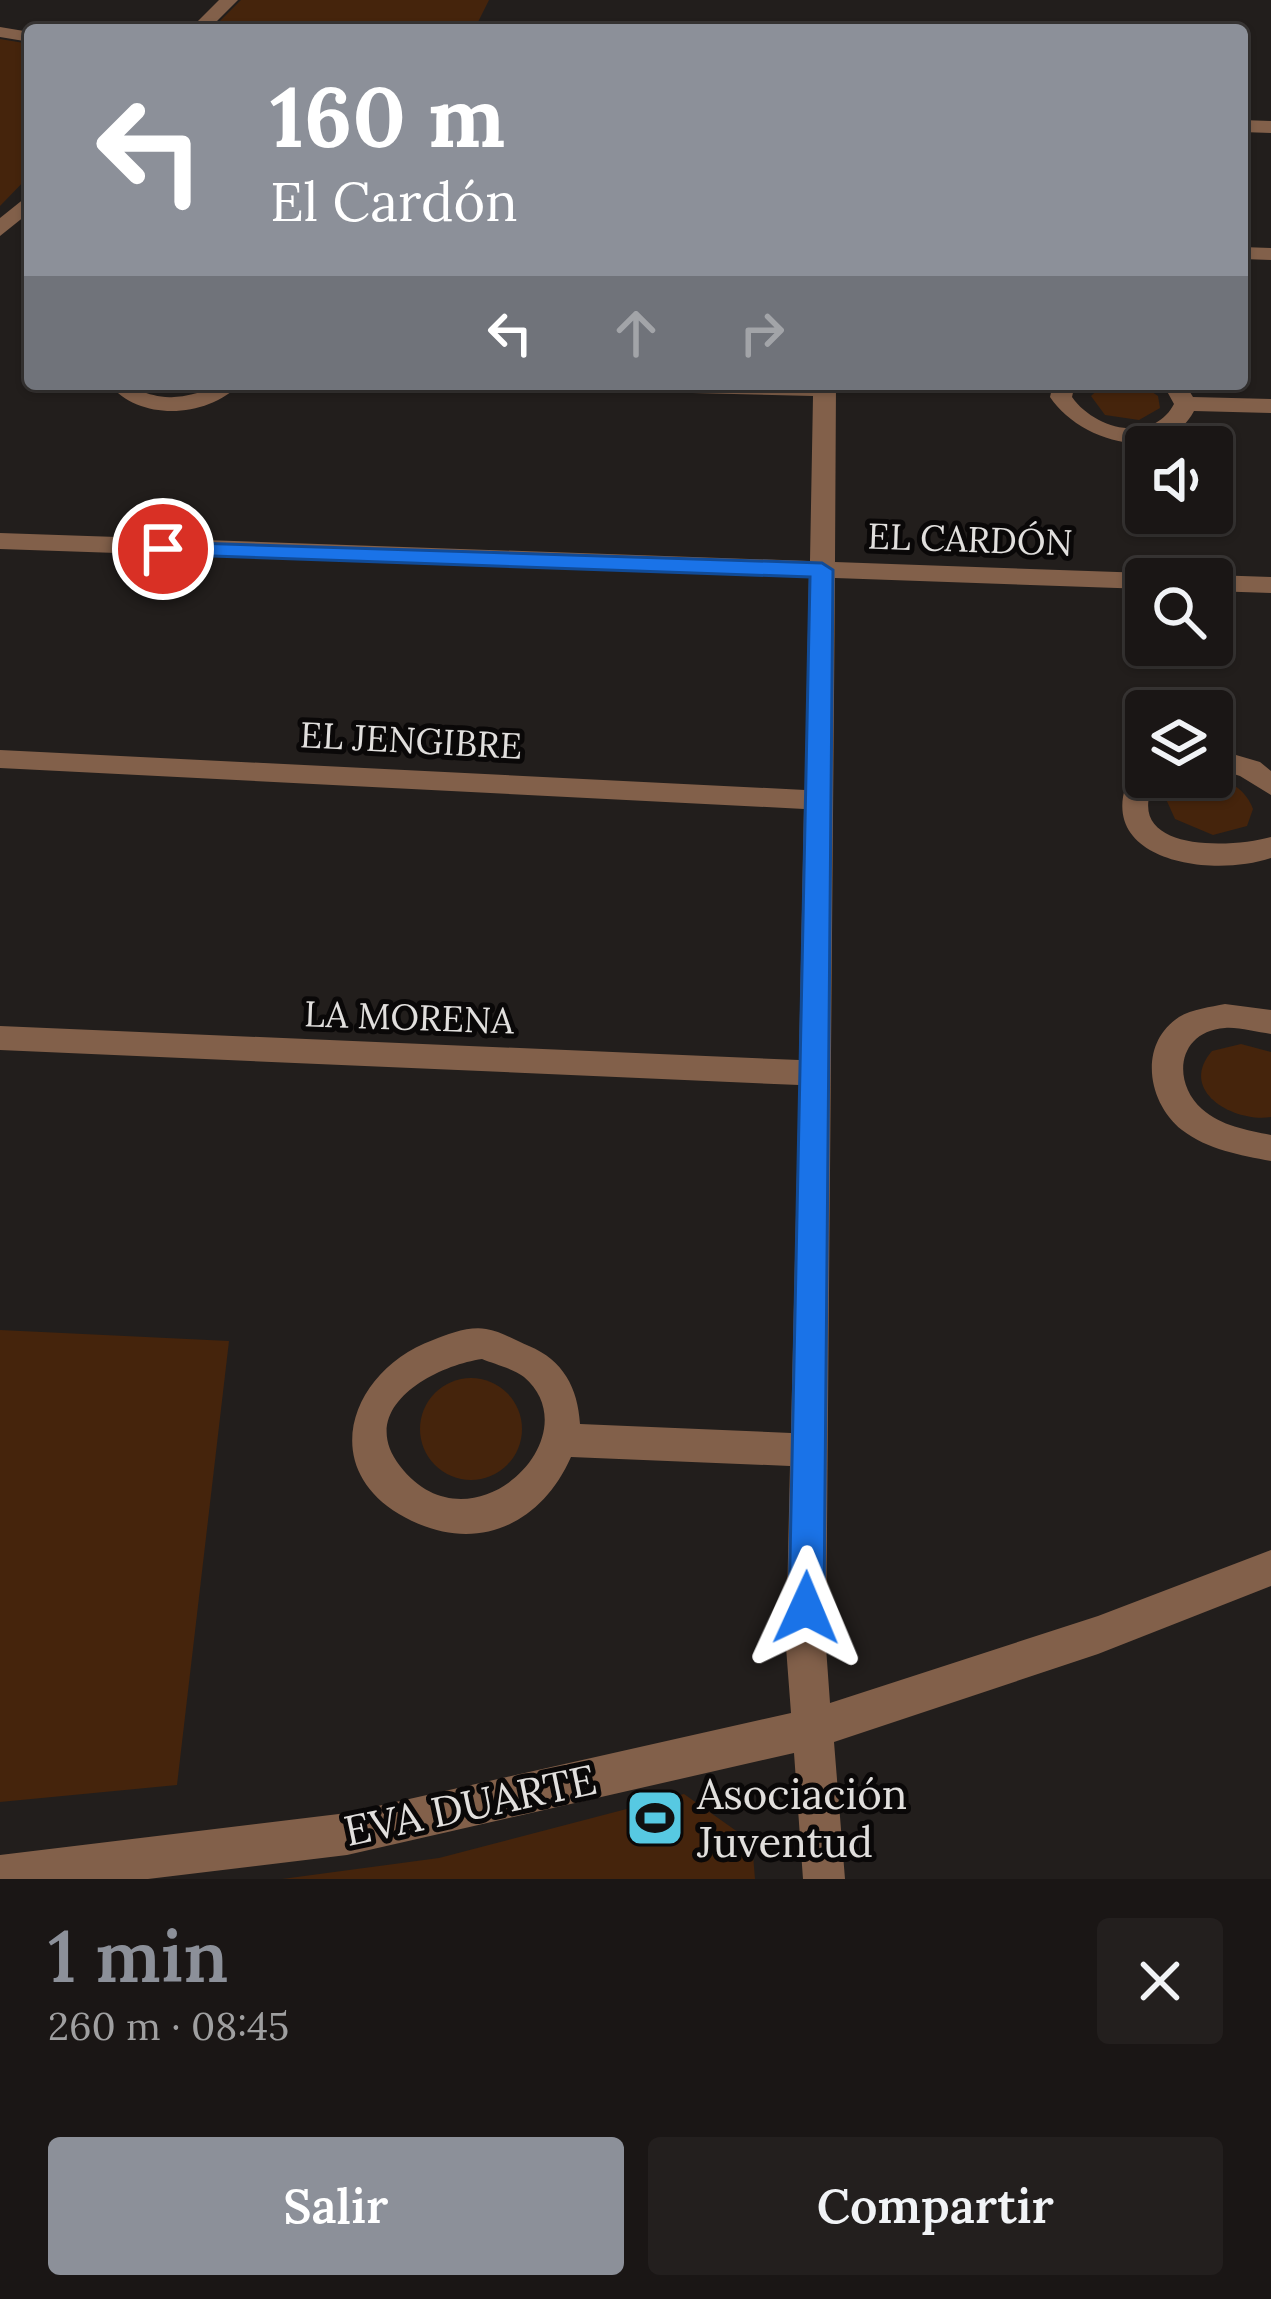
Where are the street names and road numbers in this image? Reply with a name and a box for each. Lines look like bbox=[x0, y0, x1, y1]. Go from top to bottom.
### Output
street label: EL CARDÓN bbox=[867, 512, 1073, 566]
street label: EL JENGIBRE bbox=[299, 711, 523, 769]
street label: LA MORENA bbox=[303, 990, 515, 1044]
street label: EVA DUARTE bbox=[339, 1752, 601, 1858]

